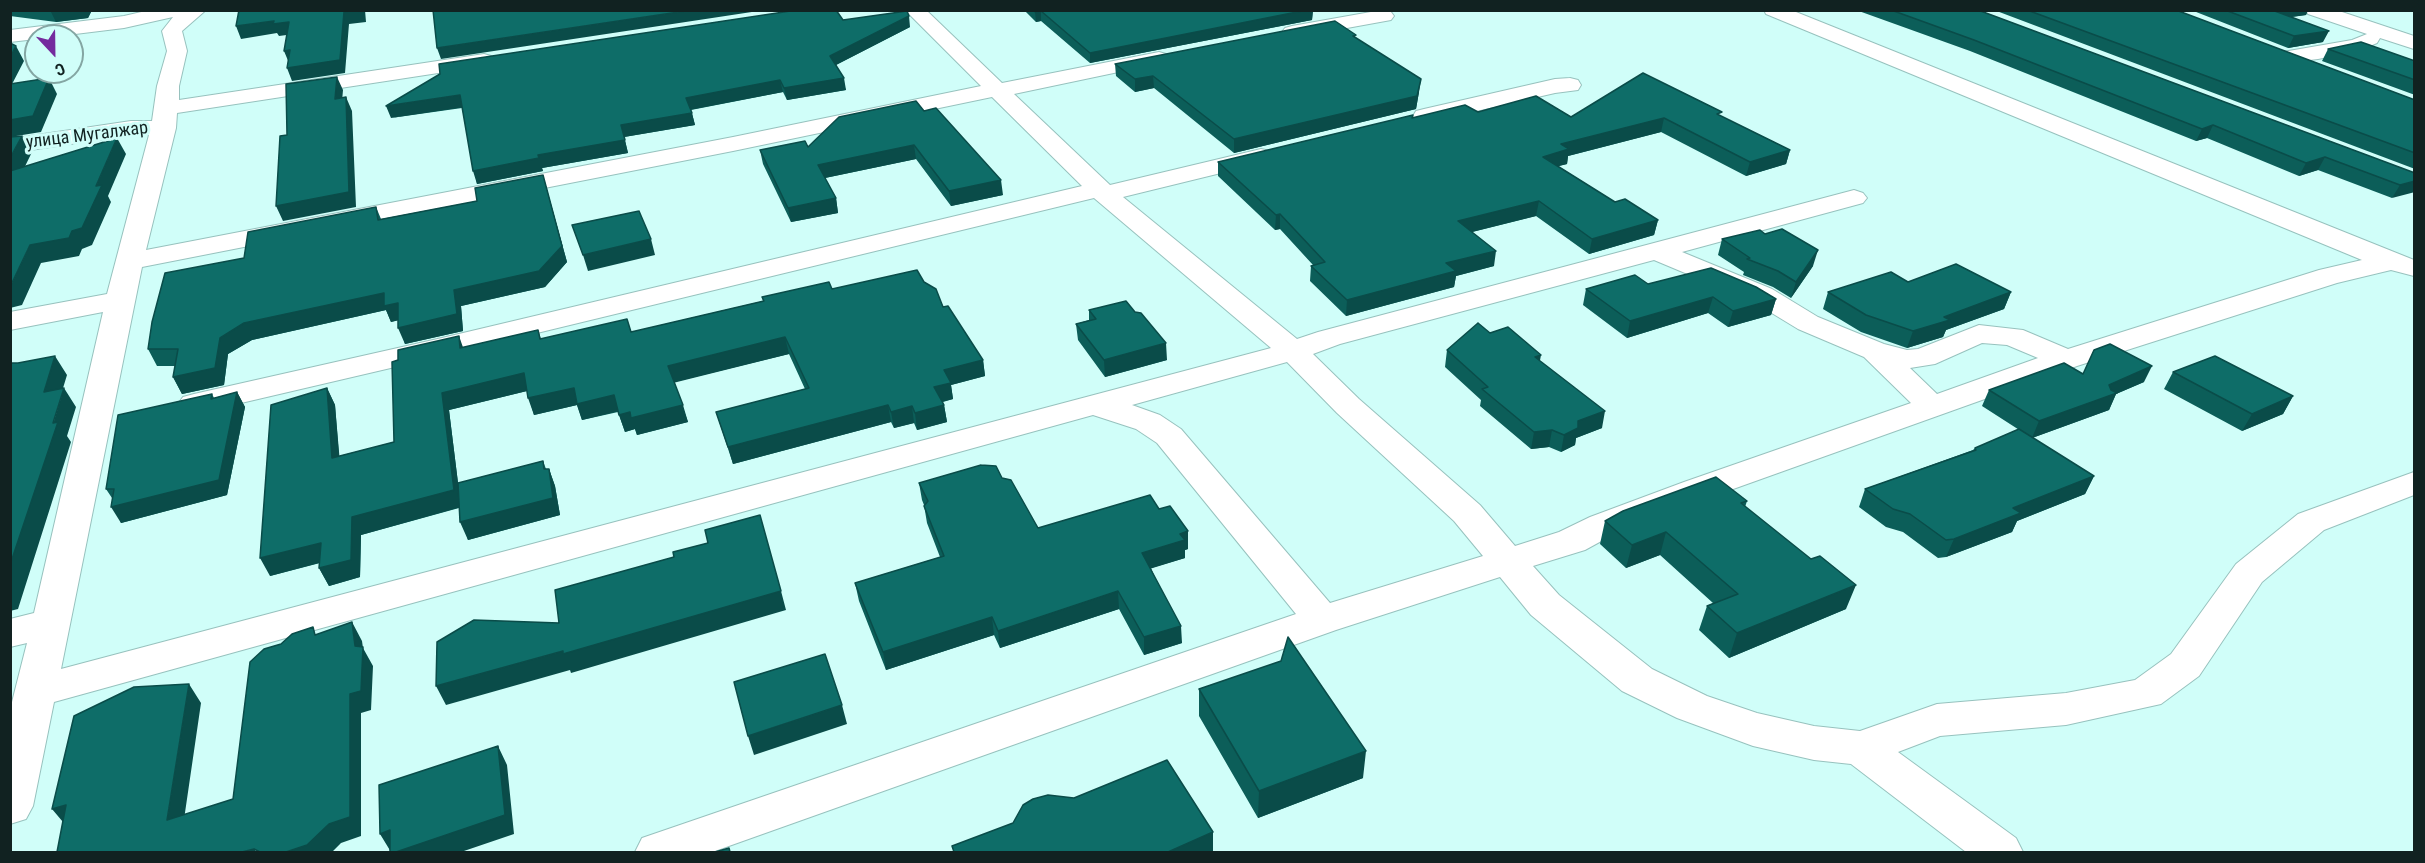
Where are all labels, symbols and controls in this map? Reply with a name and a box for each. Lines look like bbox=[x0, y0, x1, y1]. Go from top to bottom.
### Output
north arrow bbox=[24, 24, 84, 84]
text: С bbox=[52, 59, 68, 80]
street label: улица Мугалжар bbox=[25, 118, 149, 154]

